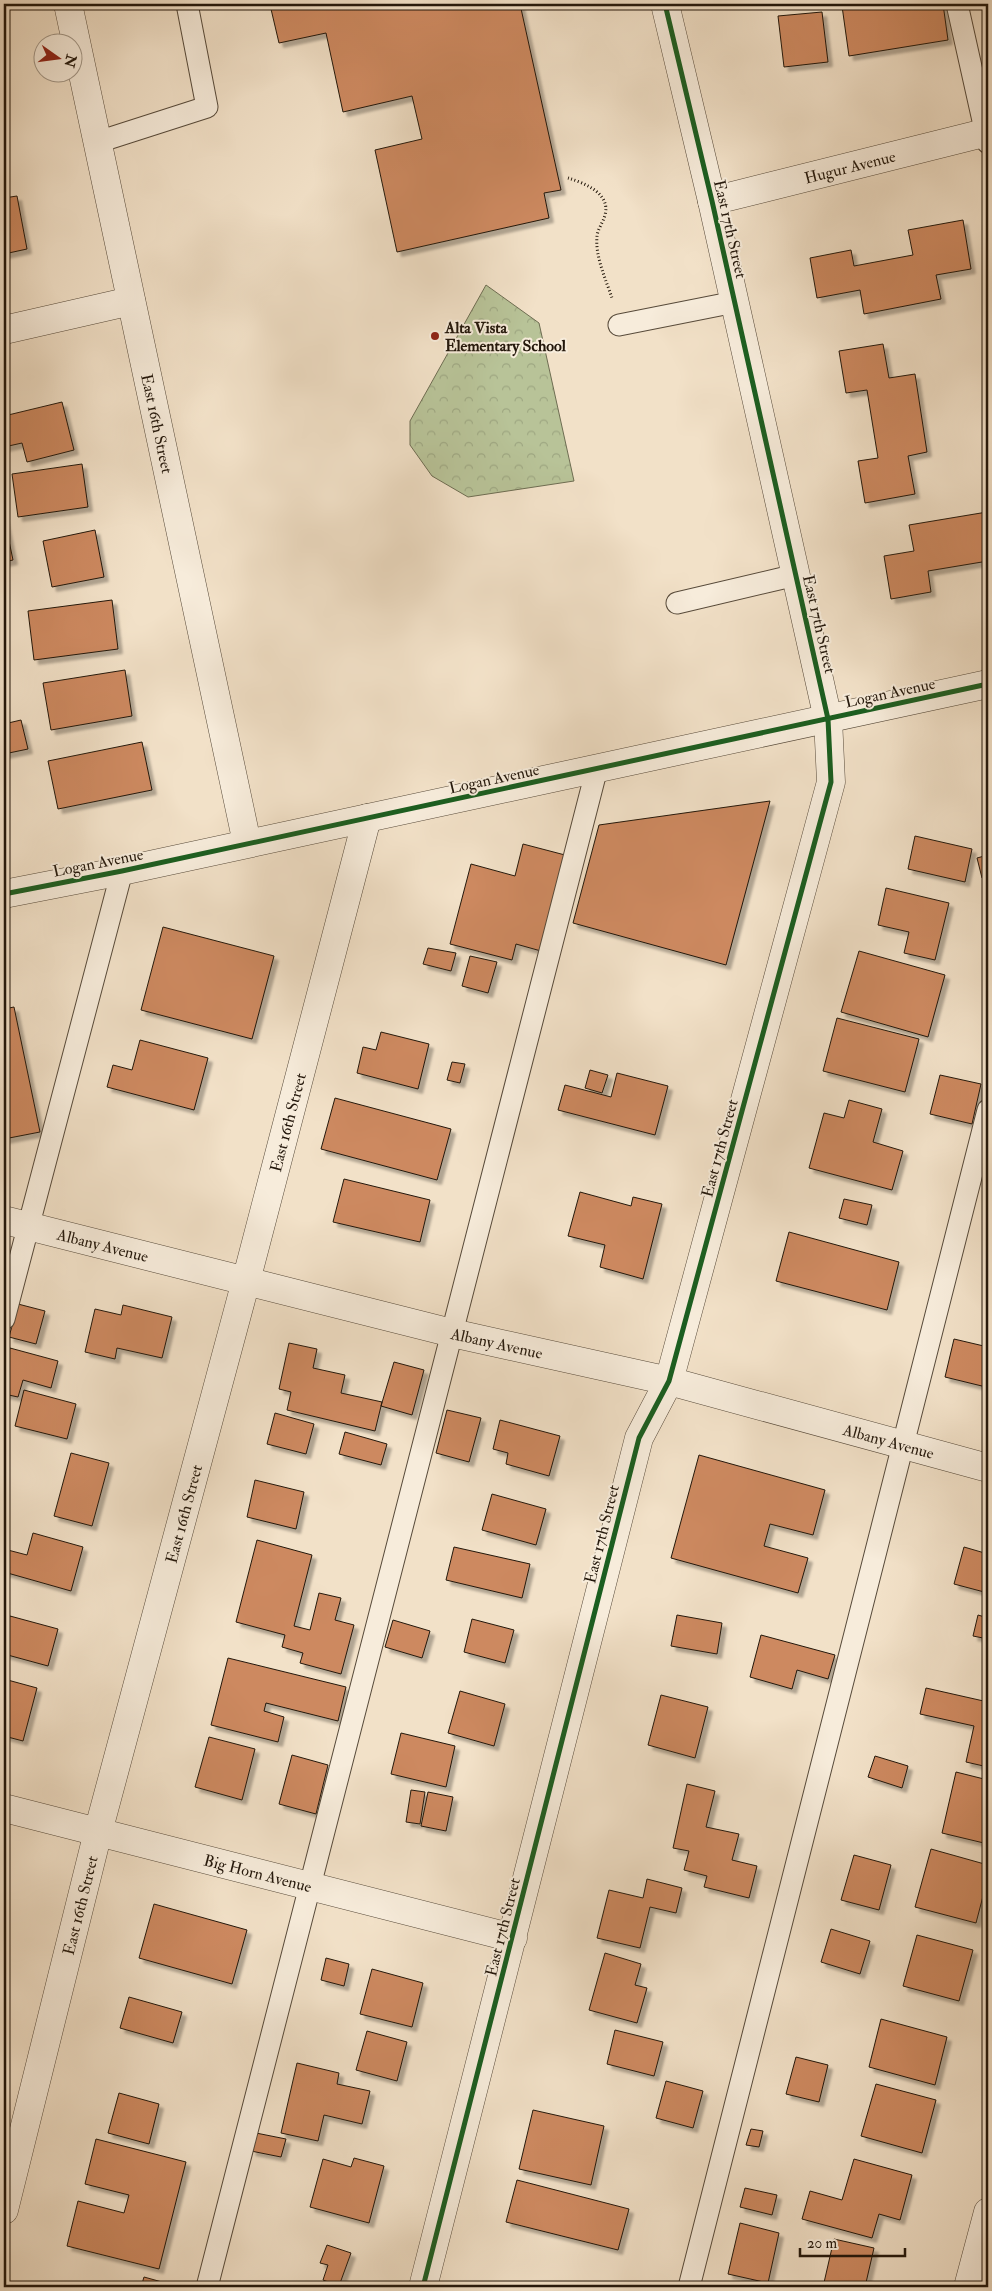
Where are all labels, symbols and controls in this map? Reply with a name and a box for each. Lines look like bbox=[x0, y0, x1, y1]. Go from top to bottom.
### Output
north arrow bbox=[32, 32, 82, 82]
text: N bbox=[60, 52, 80, 70]
street label: Hugur Avenue bbox=[802, 146, 898, 189]
street label: East 17th Street bbox=[709, 178, 751, 281]
place label: Alta Vista Elementary School bbox=[444, 318, 567, 357]
marker: Alta Vista Elementary School bbox=[429, 330, 441, 342]
street label: East 16th Street bbox=[136, 372, 177, 475]
street label: East 17th Street bbox=[798, 573, 840, 676]
street label: Logan Avenue bbox=[843, 674, 937, 712]
street label: Logan Avenue bbox=[447, 760, 541, 798]
street label: Logan Avenue bbox=[51, 844, 145, 882]
street label: East 16th Street bbox=[266, 1071, 311, 1174]
street label: East 17th Street bbox=[697, 1097, 743, 1199]
street label: Albany Avenue bbox=[54, 1225, 151, 1267]
street label: Albany Avenue bbox=[448, 1324, 545, 1364]
street label: Albany Avenue bbox=[840, 1420, 936, 1464]
street label: East 16th Street bbox=[162, 1462, 207, 1566]
street label: East 17th Street bbox=[580, 1483, 624, 1586]
street label: Big Horn Avenue bbox=[202, 1850, 314, 1897]
street label: East 16th Street bbox=[59, 1854, 103, 1957]
street label: East 17th Street bbox=[481, 1876, 525, 1979]
scale bar bbox=[800, 2226, 904, 2258]
text: 20 m bbox=[807, 2234, 837, 2253]

